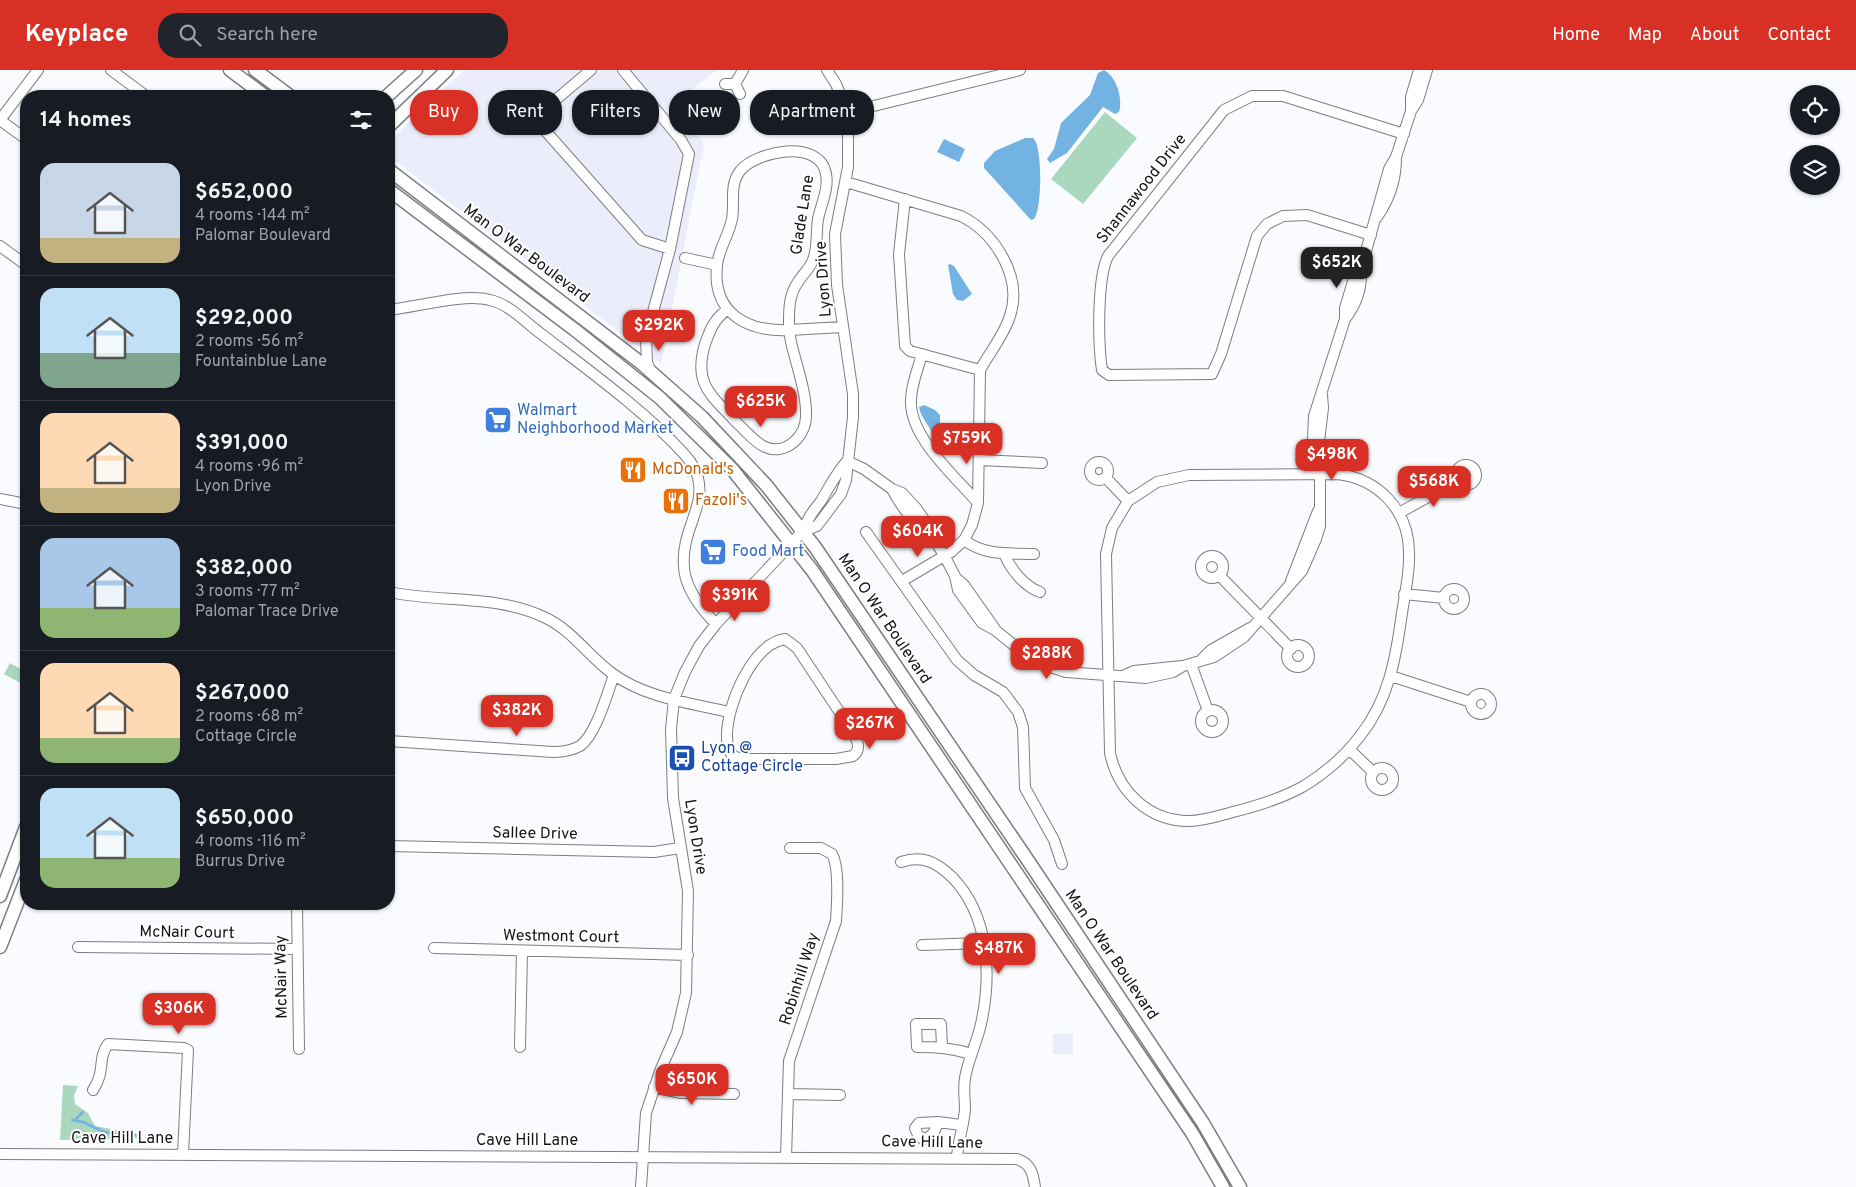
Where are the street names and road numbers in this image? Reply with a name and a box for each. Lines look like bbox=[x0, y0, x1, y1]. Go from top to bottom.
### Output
street label: Shannawood Drive bbox=[1093, 130, 1191, 248]
street label: Glade Lane bbox=[787, 174, 819, 256]
street label: Man O War Boulevard bbox=[459, 200, 593, 308]
street label: Lyon Drive bbox=[811, 240, 837, 318]
street label: Man O War Boulevard bbox=[833, 550, 935, 688]
street label: Lyon Drive bbox=[679, 798, 711, 876]
street label: Sallee Drive bbox=[492, 823, 578, 845]
street label: Man O War Boulevard bbox=[1060, 886, 1162, 1024]
street label: McNair Court bbox=[139, 922, 235, 944]
street label: Westmont Court bbox=[503, 926, 619, 948]
street label: Robinhill Way bbox=[776, 930, 824, 1028]
street label: McNair Way bbox=[271, 935, 293, 1019]
street label: Cave Hill Lane bbox=[71, 1129, 173, 1149]
street label: Cave Hill Lane bbox=[476, 1131, 578, 1151]
street label: Cave Hill Lane bbox=[881, 1132, 983, 1154]

